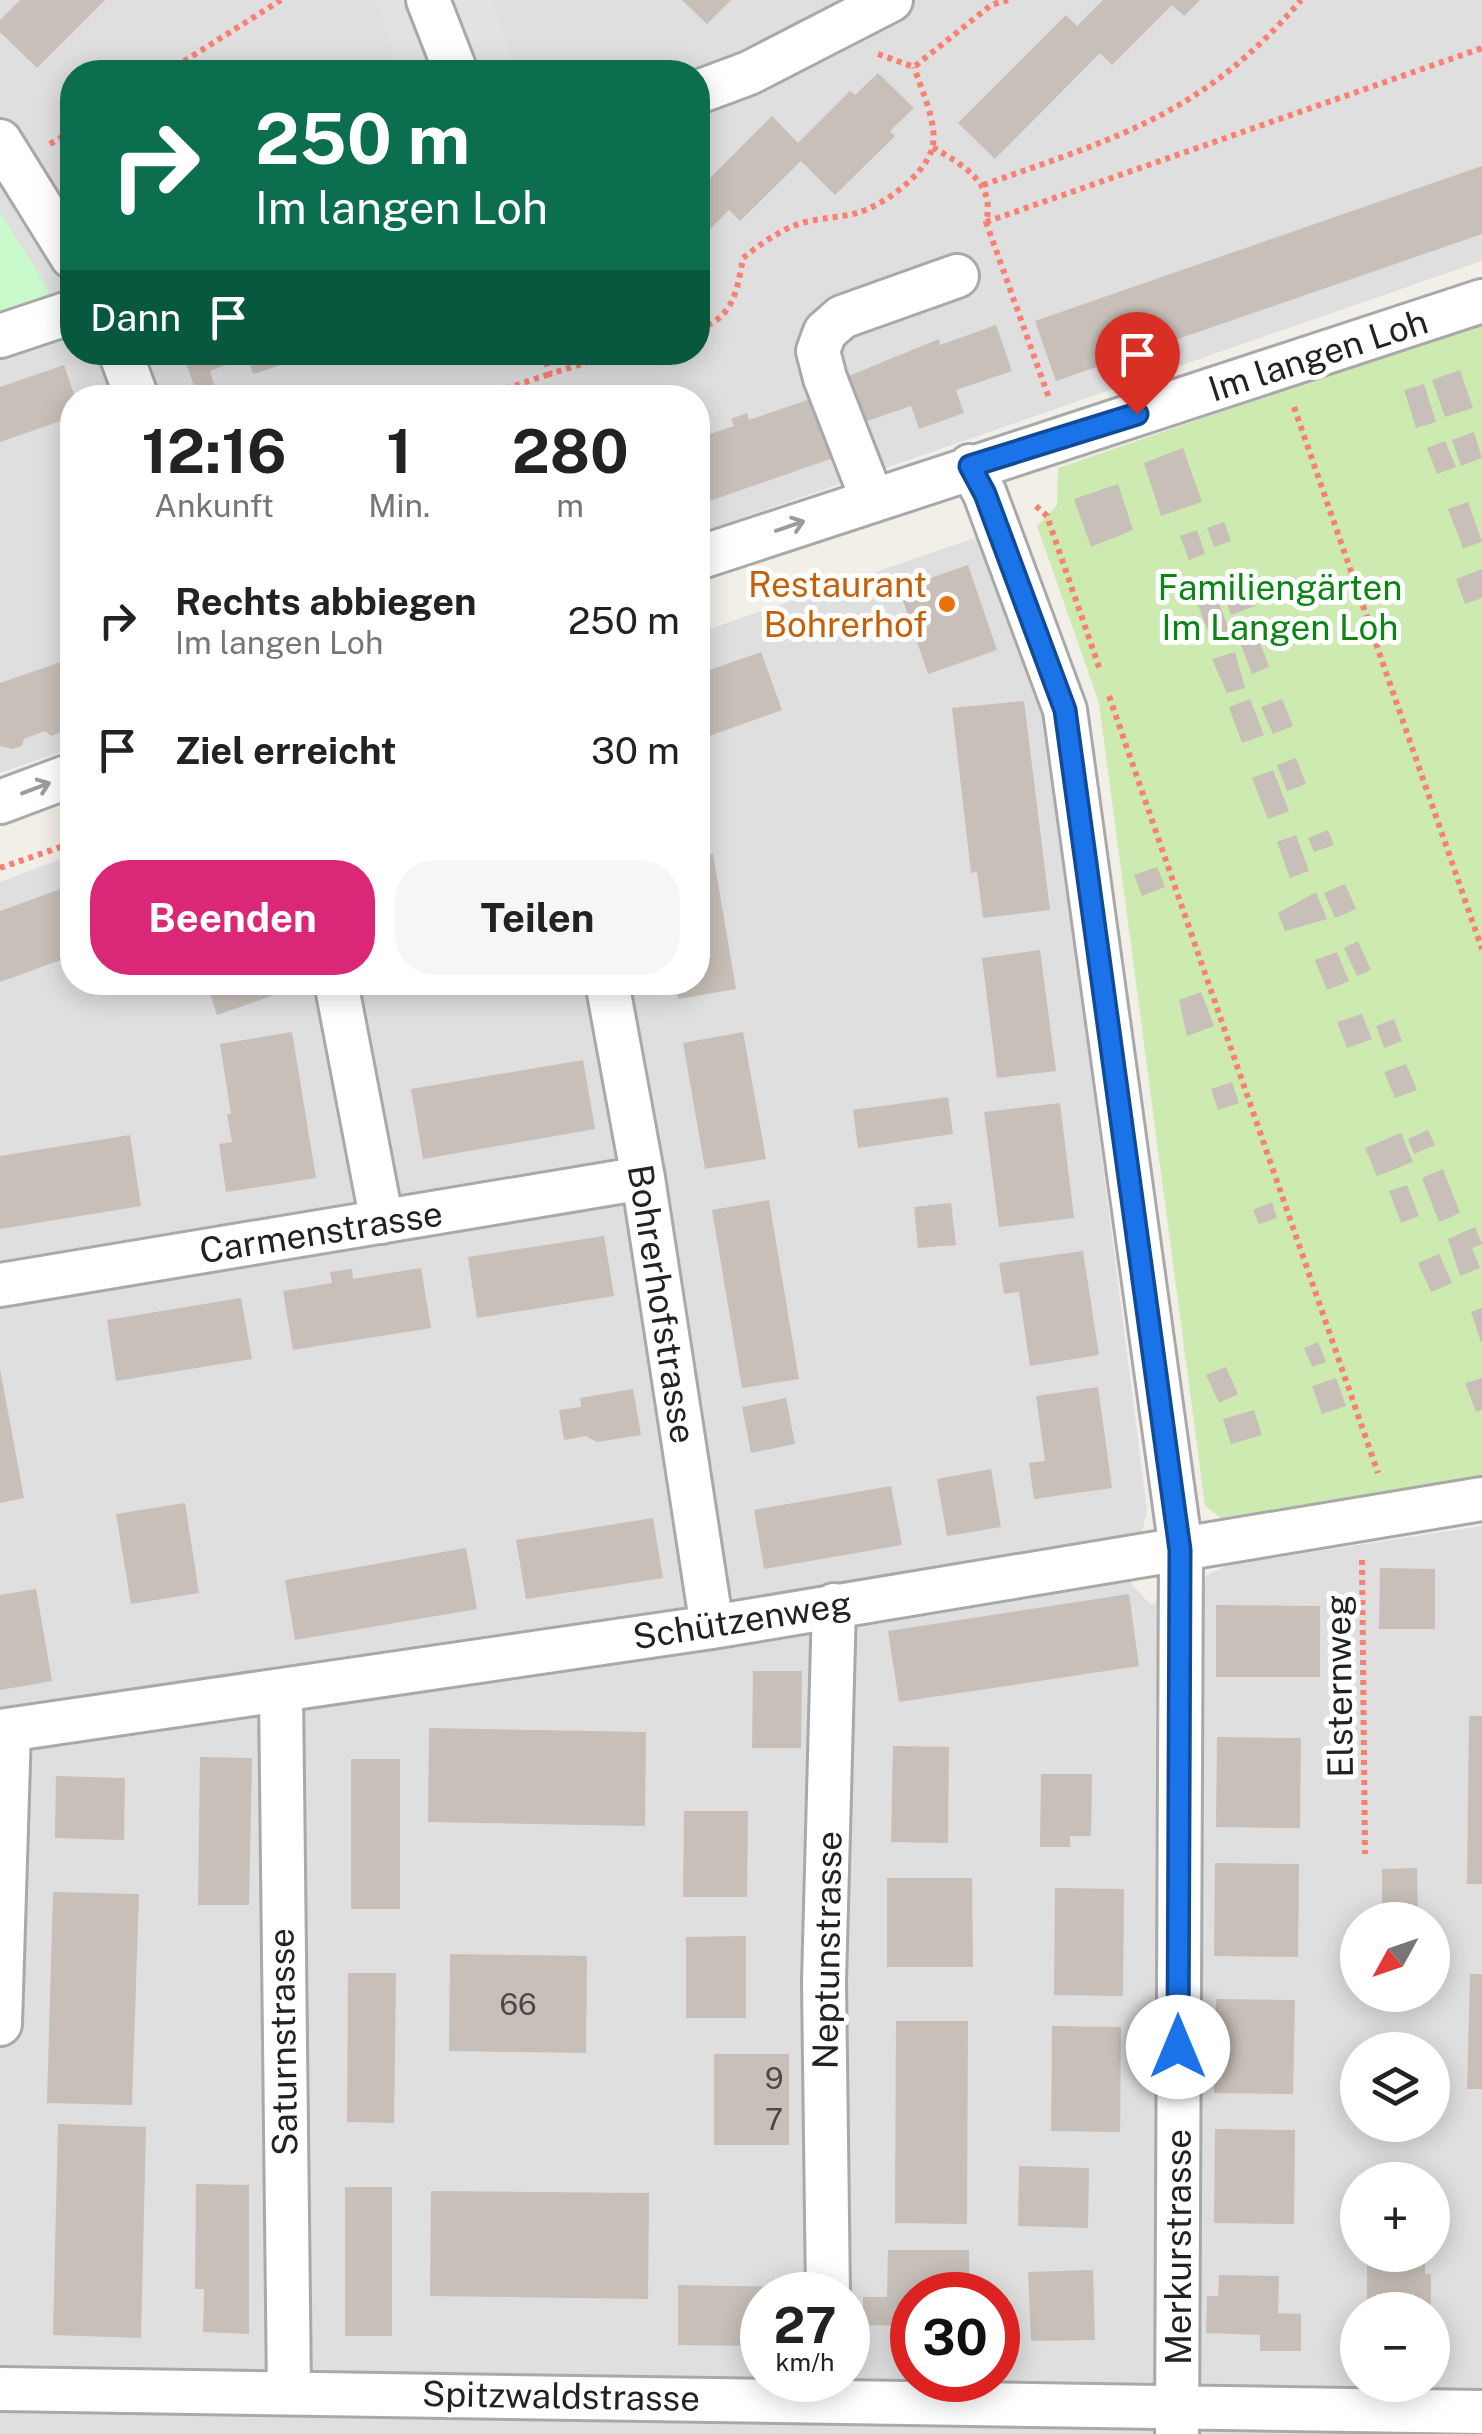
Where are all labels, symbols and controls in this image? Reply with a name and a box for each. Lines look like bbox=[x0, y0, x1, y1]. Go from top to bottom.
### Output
text: 250 m bbox=[255, 97, 470, 180]
icon: right bbox=[90, 100, 220, 230]
text: Im langen Loh bbox=[255, 181, 548, 234]
icon: arrive bbox=[201, 290, 256, 345]
text: Dann bbox=[90, 295, 181, 340]
street label: Im langen Loh bbox=[1203, 300, 1433, 410]
pin bbox=[1095, 312, 1180, 415]
icon: arrive bbox=[1110, 327, 1165, 382]
text: 12:16 bbox=[141, 416, 287, 487]
text: 1 bbox=[386, 416, 412, 487]
text: 280 bbox=[512, 416, 629, 487]
text: Ankunft bbox=[154, 487, 274, 524]
text: Min. bbox=[368, 487, 430, 524]
text: m bbox=[556, 487, 584, 524]
one-way arrow bbox=[773, 516, 805, 534]
place label: Restaurant Bohrerhof bbox=[748, 564, 927, 645]
park label: Familiengärten Im Langen Loh bbox=[1157, 567, 1403, 648]
text: Rechts abbiegen bbox=[175, 579, 477, 624]
icon: right bbox=[90, 593, 145, 648]
marker: Restaurant Bohrerhof bbox=[936, 593, 958, 615]
text: 250 m bbox=[568, 598, 680, 643]
text: Im langen Loh bbox=[175, 624, 383, 661]
icon: arrive bbox=[90, 723, 145, 778]
text: Ziel erreicht bbox=[175, 728, 397, 773]
text: 30 m bbox=[591, 728, 680, 773]
one-way arrow bbox=[21, 778, 51, 796]
button: Beenden bbox=[90, 860, 375, 975]
button: Teilen bbox=[395, 860, 680, 975]
street label: Bohrerhofstrasse bbox=[620, 1162, 704, 1446]
street label: Carmenstrasse bbox=[197, 1193, 445, 1271]
street label: Schützenweg bbox=[630, 1582, 854, 1658]
street label: Elsternweg bbox=[1317, 1594, 1361, 1778]
street label: Neptunstrasse bbox=[804, 1830, 850, 2070]
north arrow bbox=[1340, 1902, 1450, 2012]
map controls bbox=[1340, 1902, 1450, 2402]
street label: Saturnstrasse bbox=[261, 1928, 305, 2156]
house number: 66 bbox=[499, 1986, 537, 2022]
position arrow bbox=[1126, 1995, 1230, 2099]
button: layers bbox=[1340, 2032, 1450, 2142]
house number: 9 bbox=[765, 2060, 783, 2096]
house number: 7 bbox=[765, 2101, 783, 2137]
street label: Merkurstrasse bbox=[1158, 2129, 1199, 2365]
button: + bbox=[1340, 2162, 1450, 2272]
speed limit sign: 30 bbox=[890, 2272, 1020, 2402]
button: − bbox=[1340, 2292, 1450, 2402]
text: 27 bbox=[773, 2295, 837, 2354]
text: km/h bbox=[776, 2347, 834, 2377]
street label: Spitzwaldstrasse bbox=[422, 2373, 700, 2419]

